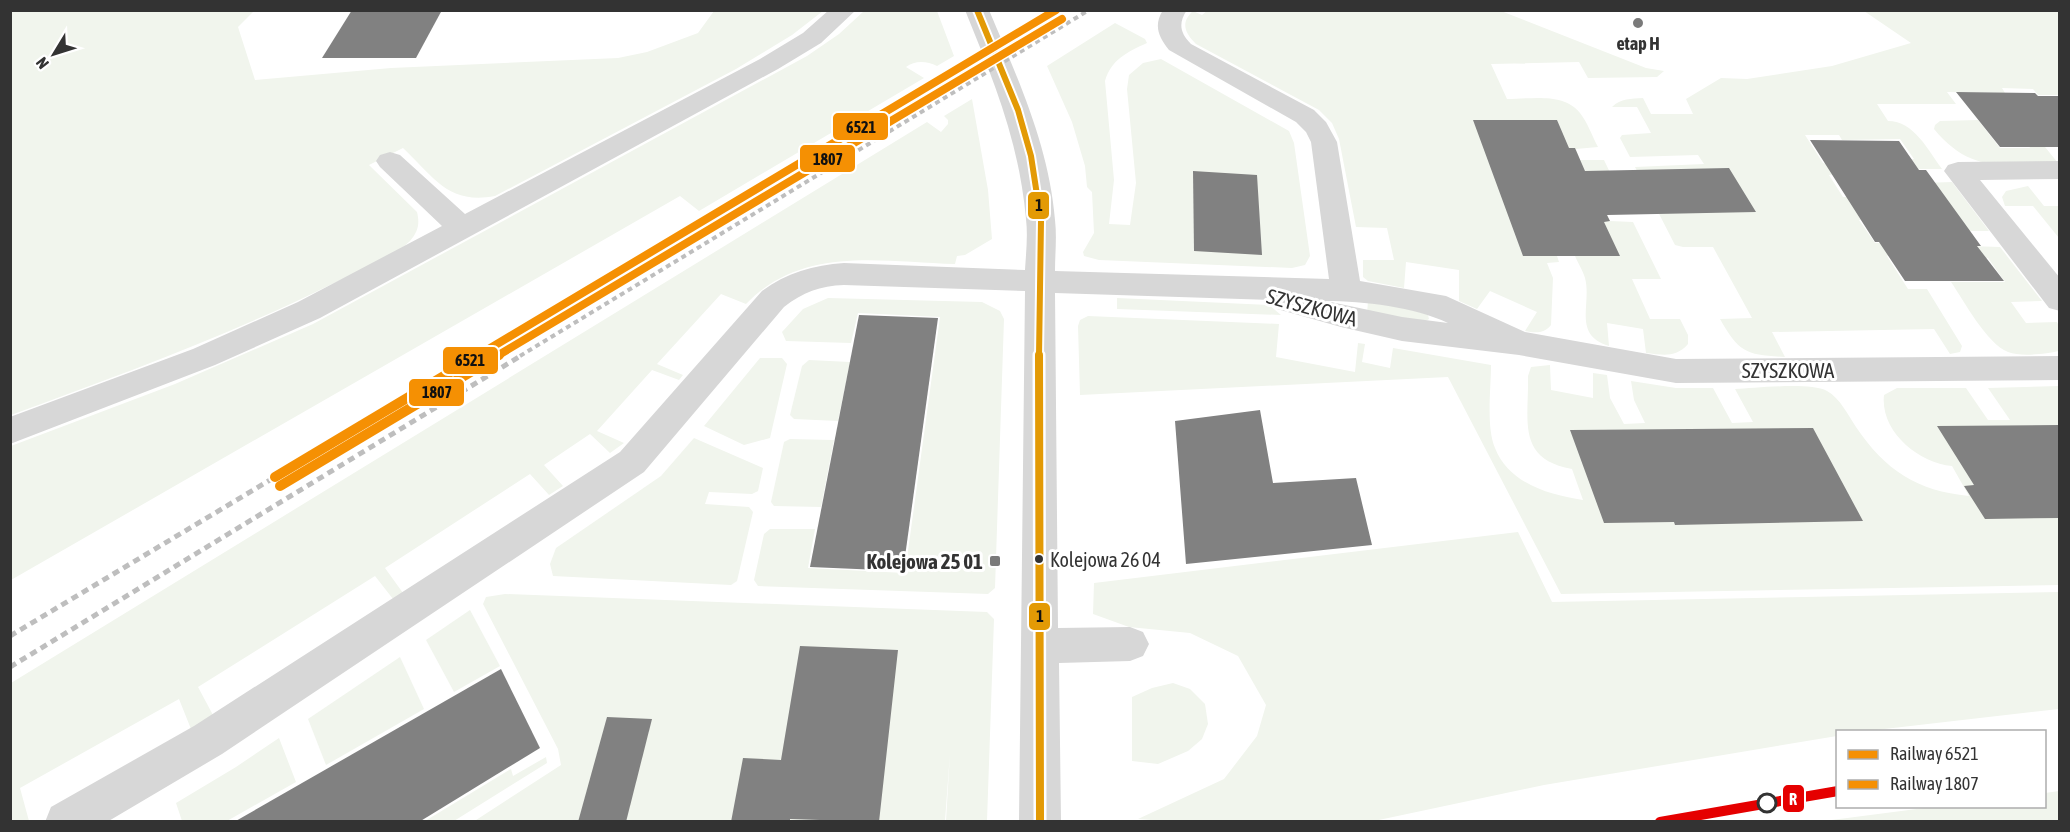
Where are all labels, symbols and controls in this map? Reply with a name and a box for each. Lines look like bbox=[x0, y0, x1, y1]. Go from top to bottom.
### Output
marker: etap H bbox=[1631, 16, 1645, 30]
north arrow bbox=[24, 24, 84, 84]
place label: etap H bbox=[1616, 33, 1660, 54]
text: N bbox=[32, 54, 52, 73]
line badge: 6521 bbox=[832, 112, 889, 141]
text: 6521 bbox=[846, 118, 877, 136]
line badge: 1807 bbox=[799, 144, 856, 173]
text: 1807 bbox=[813, 150, 843, 168]
line badge: 1 bbox=[1027, 191, 1050, 220]
text: 1 bbox=[1035, 196, 1043, 214]
street label: SZYSZKOWA bbox=[1264, 283, 1361, 331]
line badge: 6521 bbox=[442, 346, 499, 375]
text: 6521 bbox=[455, 351, 486, 369]
street label: SZYSZKOWA bbox=[1742, 358, 1835, 382]
line badge: 1807 bbox=[408, 378, 465, 407]
text: 1807 bbox=[422, 383, 452, 401]
place label: Kolejowa 26 04 bbox=[1050, 548, 1161, 571]
place label: Kolejowa 25 01 bbox=[867, 549, 983, 573]
marker: Kolejowa 26 04 bbox=[1033, 553, 1045, 565]
marker: Kolejowa 25 01 bbox=[988, 554, 1002, 568]
line badge: 1 bbox=[1028, 602, 1051, 631]
text: 1 bbox=[1036, 607, 1044, 625]
legend bbox=[1836, 730, 2046, 808]
text: Railway 6521 bbox=[1890, 743, 1979, 764]
text: Railway 1807 bbox=[1890, 773, 1979, 794]
line badge: R bbox=[1782, 784, 1805, 813]
text: R bbox=[1789, 790, 1797, 808]
unlabelled marker bbox=[1757, 793, 1777, 813]

